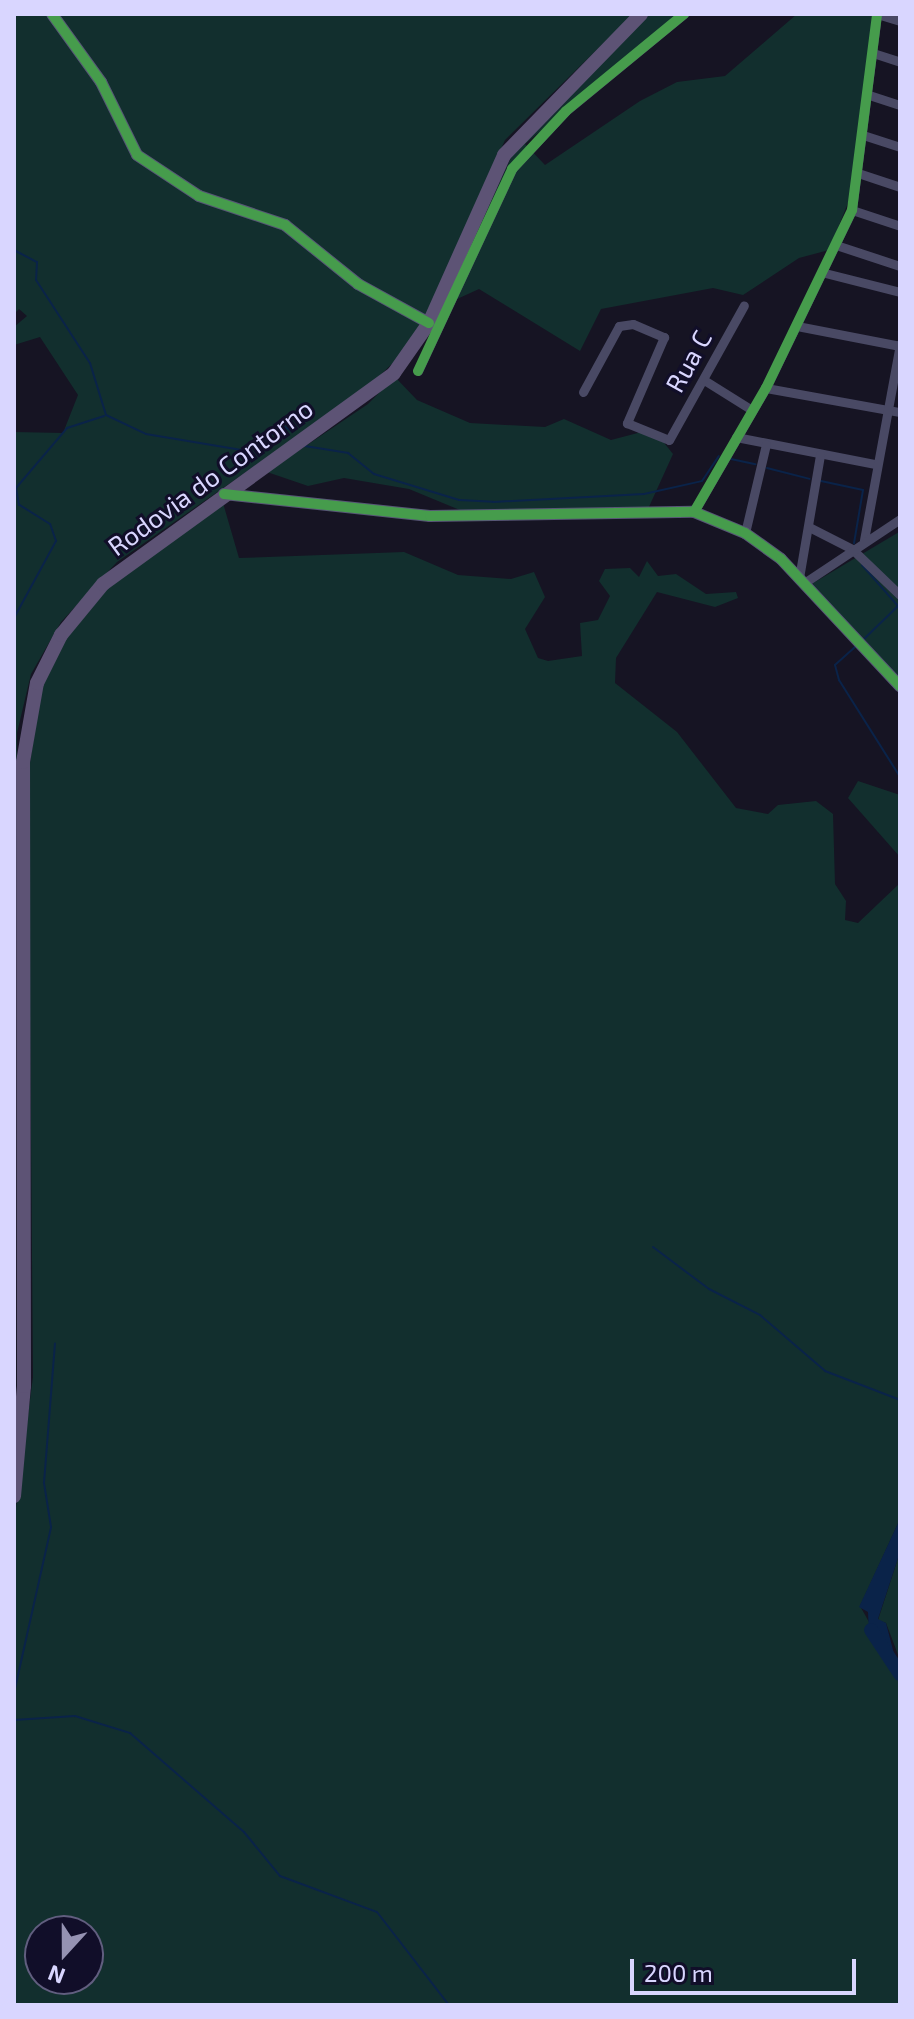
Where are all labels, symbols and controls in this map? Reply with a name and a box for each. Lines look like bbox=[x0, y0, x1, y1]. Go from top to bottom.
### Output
street label: Rua C bbox=[658, 325, 718, 397]
street label: Rodovia do Contorno bbox=[101, 392, 319, 562]
north arrow bbox=[24, 1915, 104, 1995]
scale bar bbox=[634, 1943, 860, 1993]
text: 200 m bbox=[644, 1958, 713, 1987]
text: N bbox=[44, 1961, 68, 1991]

